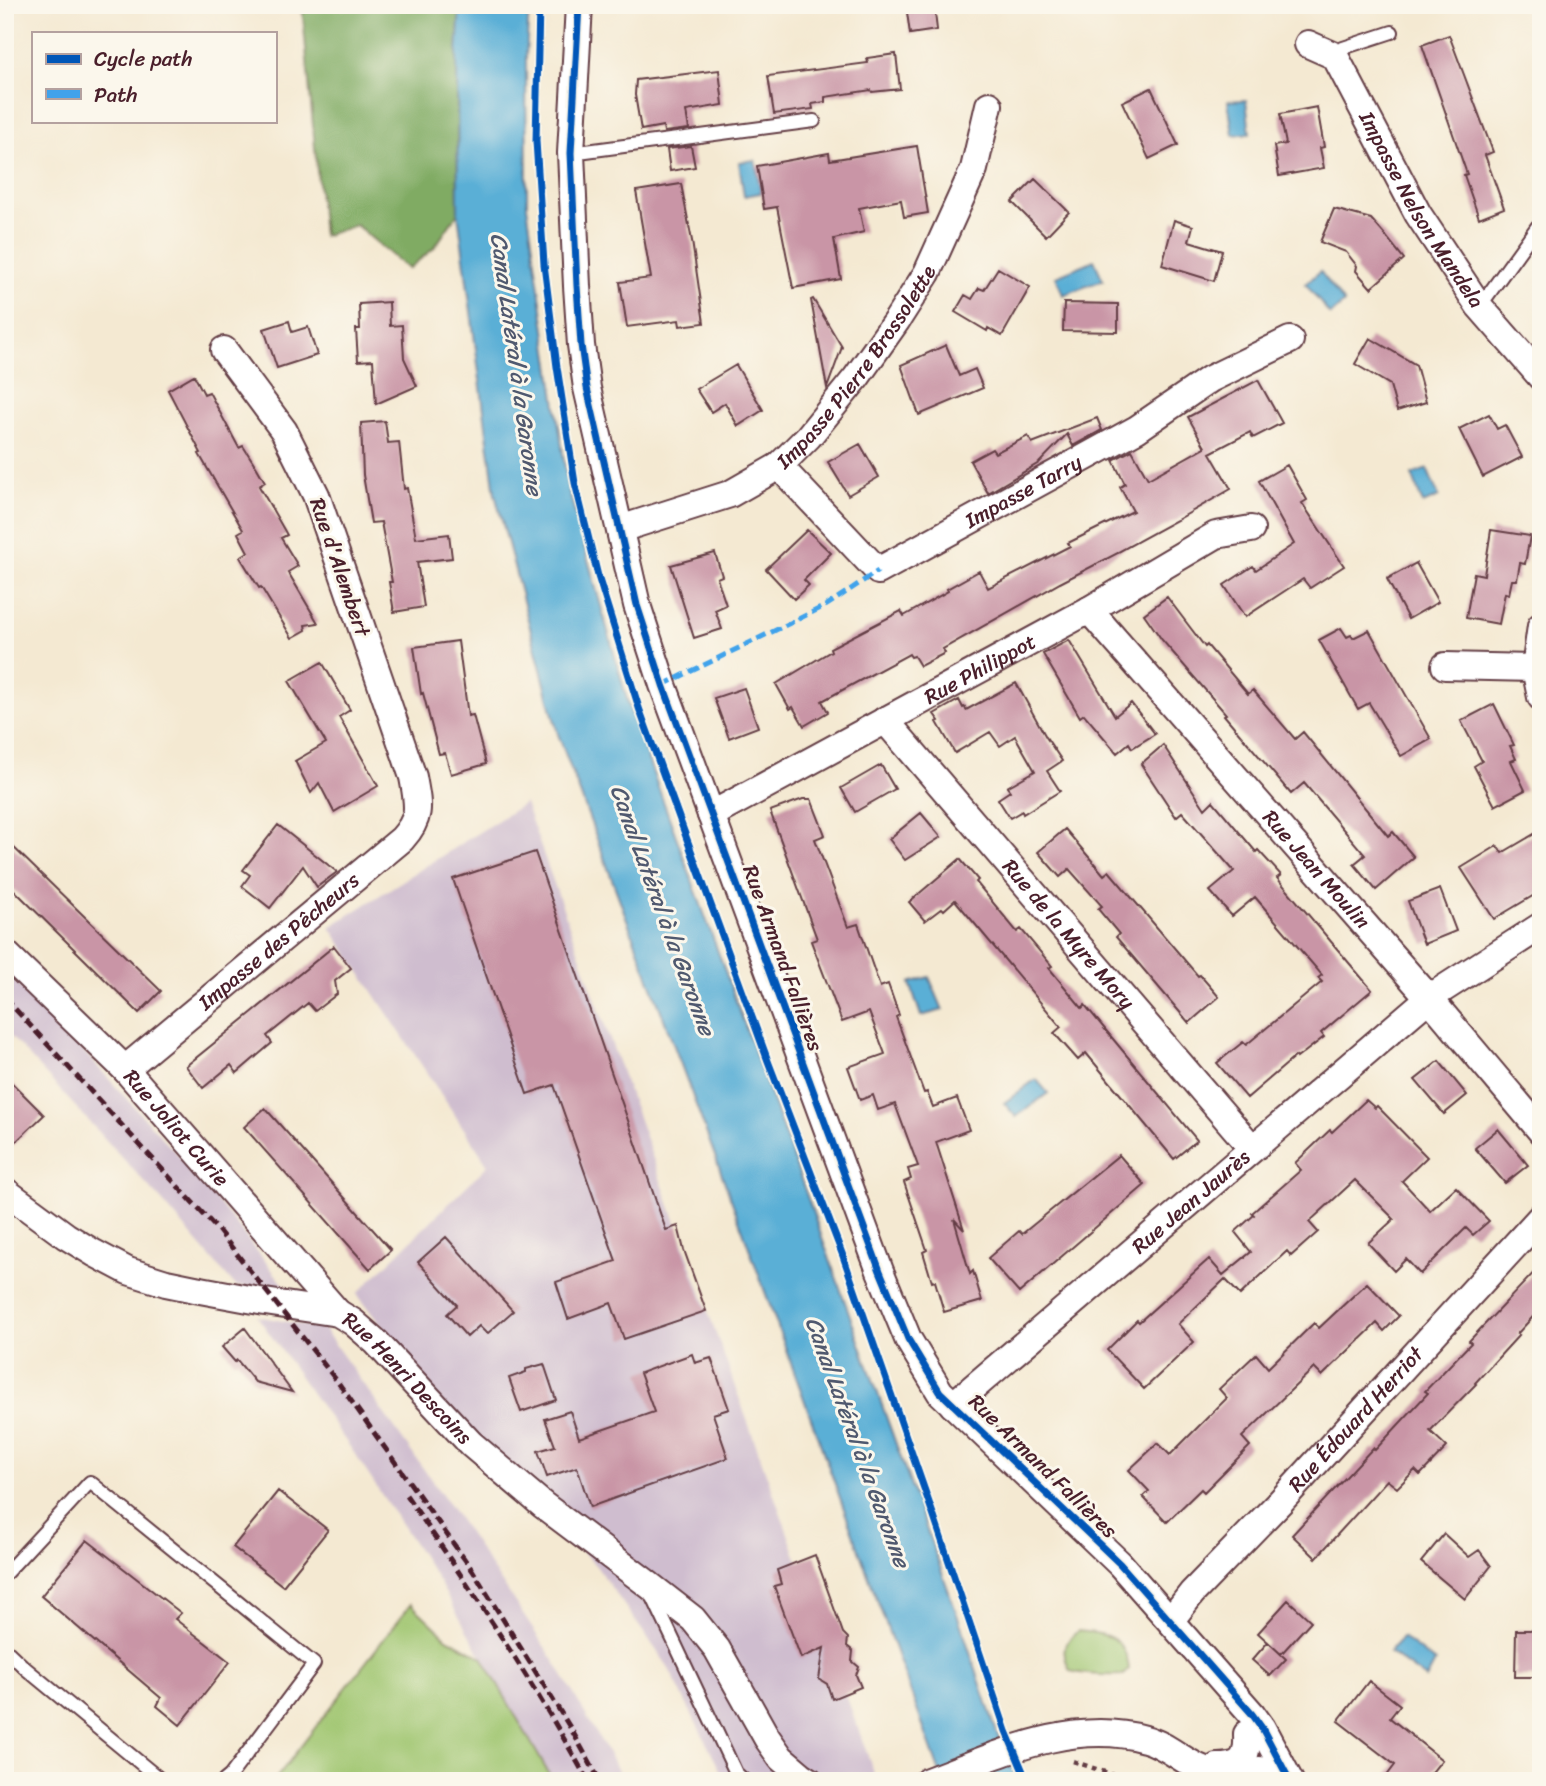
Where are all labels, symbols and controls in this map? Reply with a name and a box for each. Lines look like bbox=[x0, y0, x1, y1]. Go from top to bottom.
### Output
legend bbox=[32, 32, 276, 122]
text: Cycle path bbox=[94, 40, 193, 78]
text: Path bbox=[94, 76, 137, 114]
street label: Impasse Nelson Mandela bbox=[1348, 103, 1495, 317]
water label: Canal Latéral à la Garonne bbox=[478, 230, 556, 500]
street label: Impasse Pierre Brossolette bbox=[766, 259, 947, 479]
street label: Impasse Tarry bbox=[957, 444, 1089, 540]
street label: Rue d'Alembert bbox=[298, 492, 382, 643]
street label: Rue Philippot bbox=[917, 623, 1043, 715]
water label: Canal Latéral à la Garonne bbox=[598, 779, 728, 1043]
street label: Rue Jean Moulin bbox=[1253, 801, 1380, 938]
street label: Rue de la Myre Mory bbox=[992, 850, 1145, 1019]
street label: Rue Armand Fallières bbox=[732, 859, 835, 1057]
street label: Impasse des Pêcheurs bbox=[189, 862, 369, 1021]
street label: Rue Joliot Curie bbox=[114, 1060, 239, 1196]
street label: Rue Jean Jaurès bbox=[1123, 1139, 1260, 1264]
street label: Rue Henri Descoins bbox=[335, 1301, 482, 1454]
water label: Canal Latéral à la Garonne bbox=[793, 1311, 923, 1575]
street label: Rue Édouard Herriot bbox=[1278, 1336, 1434, 1501]
street label: Rue Armand Fallières bbox=[959, 1384, 1127, 1548]

